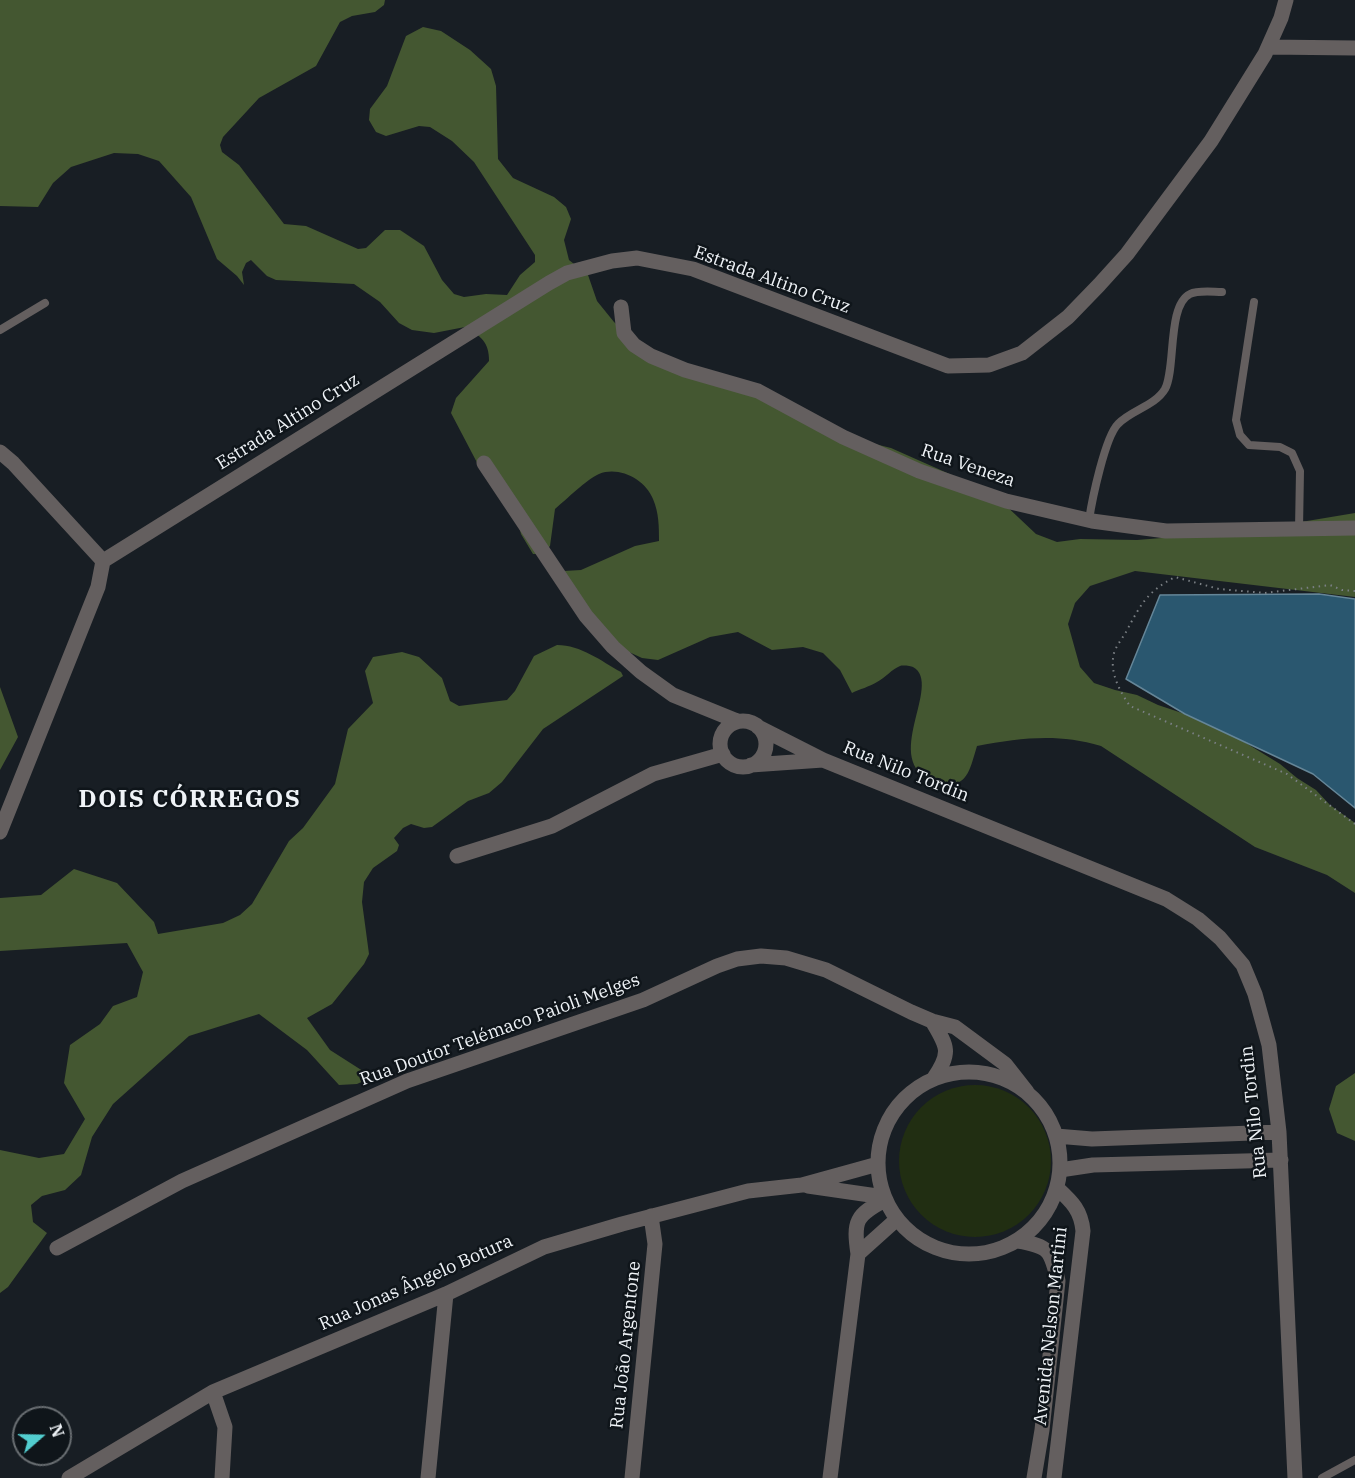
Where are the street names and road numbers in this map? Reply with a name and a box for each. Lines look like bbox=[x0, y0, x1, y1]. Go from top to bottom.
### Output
street label: Estrada Altino Cruz bbox=[691, 242, 853, 318]
street label: Estrada Altino Cruz bbox=[212, 369, 364, 475]
street label: Rua Veneza bbox=[918, 440, 1018, 492]
street label: Rua Nilo Tordin bbox=[840, 737, 972, 807]
street label: Rua Doutor Telémaco Paioli Melges bbox=[357, 969, 643, 1091]
street label: Rua Nilo Tordin bbox=[1236, 1044, 1272, 1180]
street label: Avenida Nelson Martini bbox=[1030, 1226, 1072, 1426]
street label: Rua Jonas Ângelo Botura bbox=[316, 1230, 516, 1336]
street label: Rua João Argentone bbox=[606, 1260, 646, 1430]

